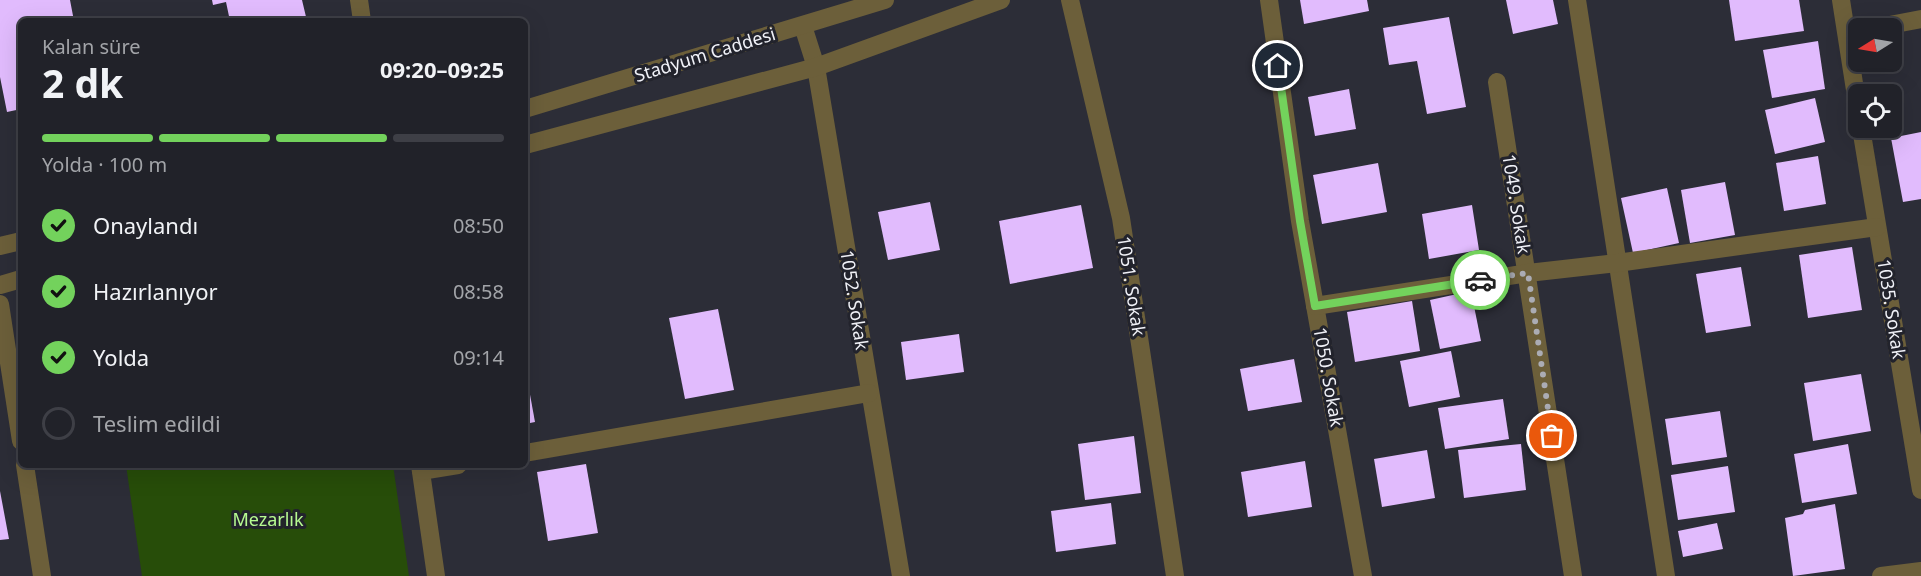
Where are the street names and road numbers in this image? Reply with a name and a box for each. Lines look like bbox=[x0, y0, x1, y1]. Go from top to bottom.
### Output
street label: Stadyum Caddesi bbox=[631, 21, 778, 87]
street label: 1049. Sokak bbox=[1497, 152, 1537, 256]
street label: 1051. Sokak bbox=[1112, 234, 1152, 338]
street label: 1052. Sokak bbox=[835, 248, 875, 352]
street label: 1035. Sokak bbox=[1872, 257, 1912, 361]
street label: 1050. Sokak bbox=[1308, 325, 1350, 429]

